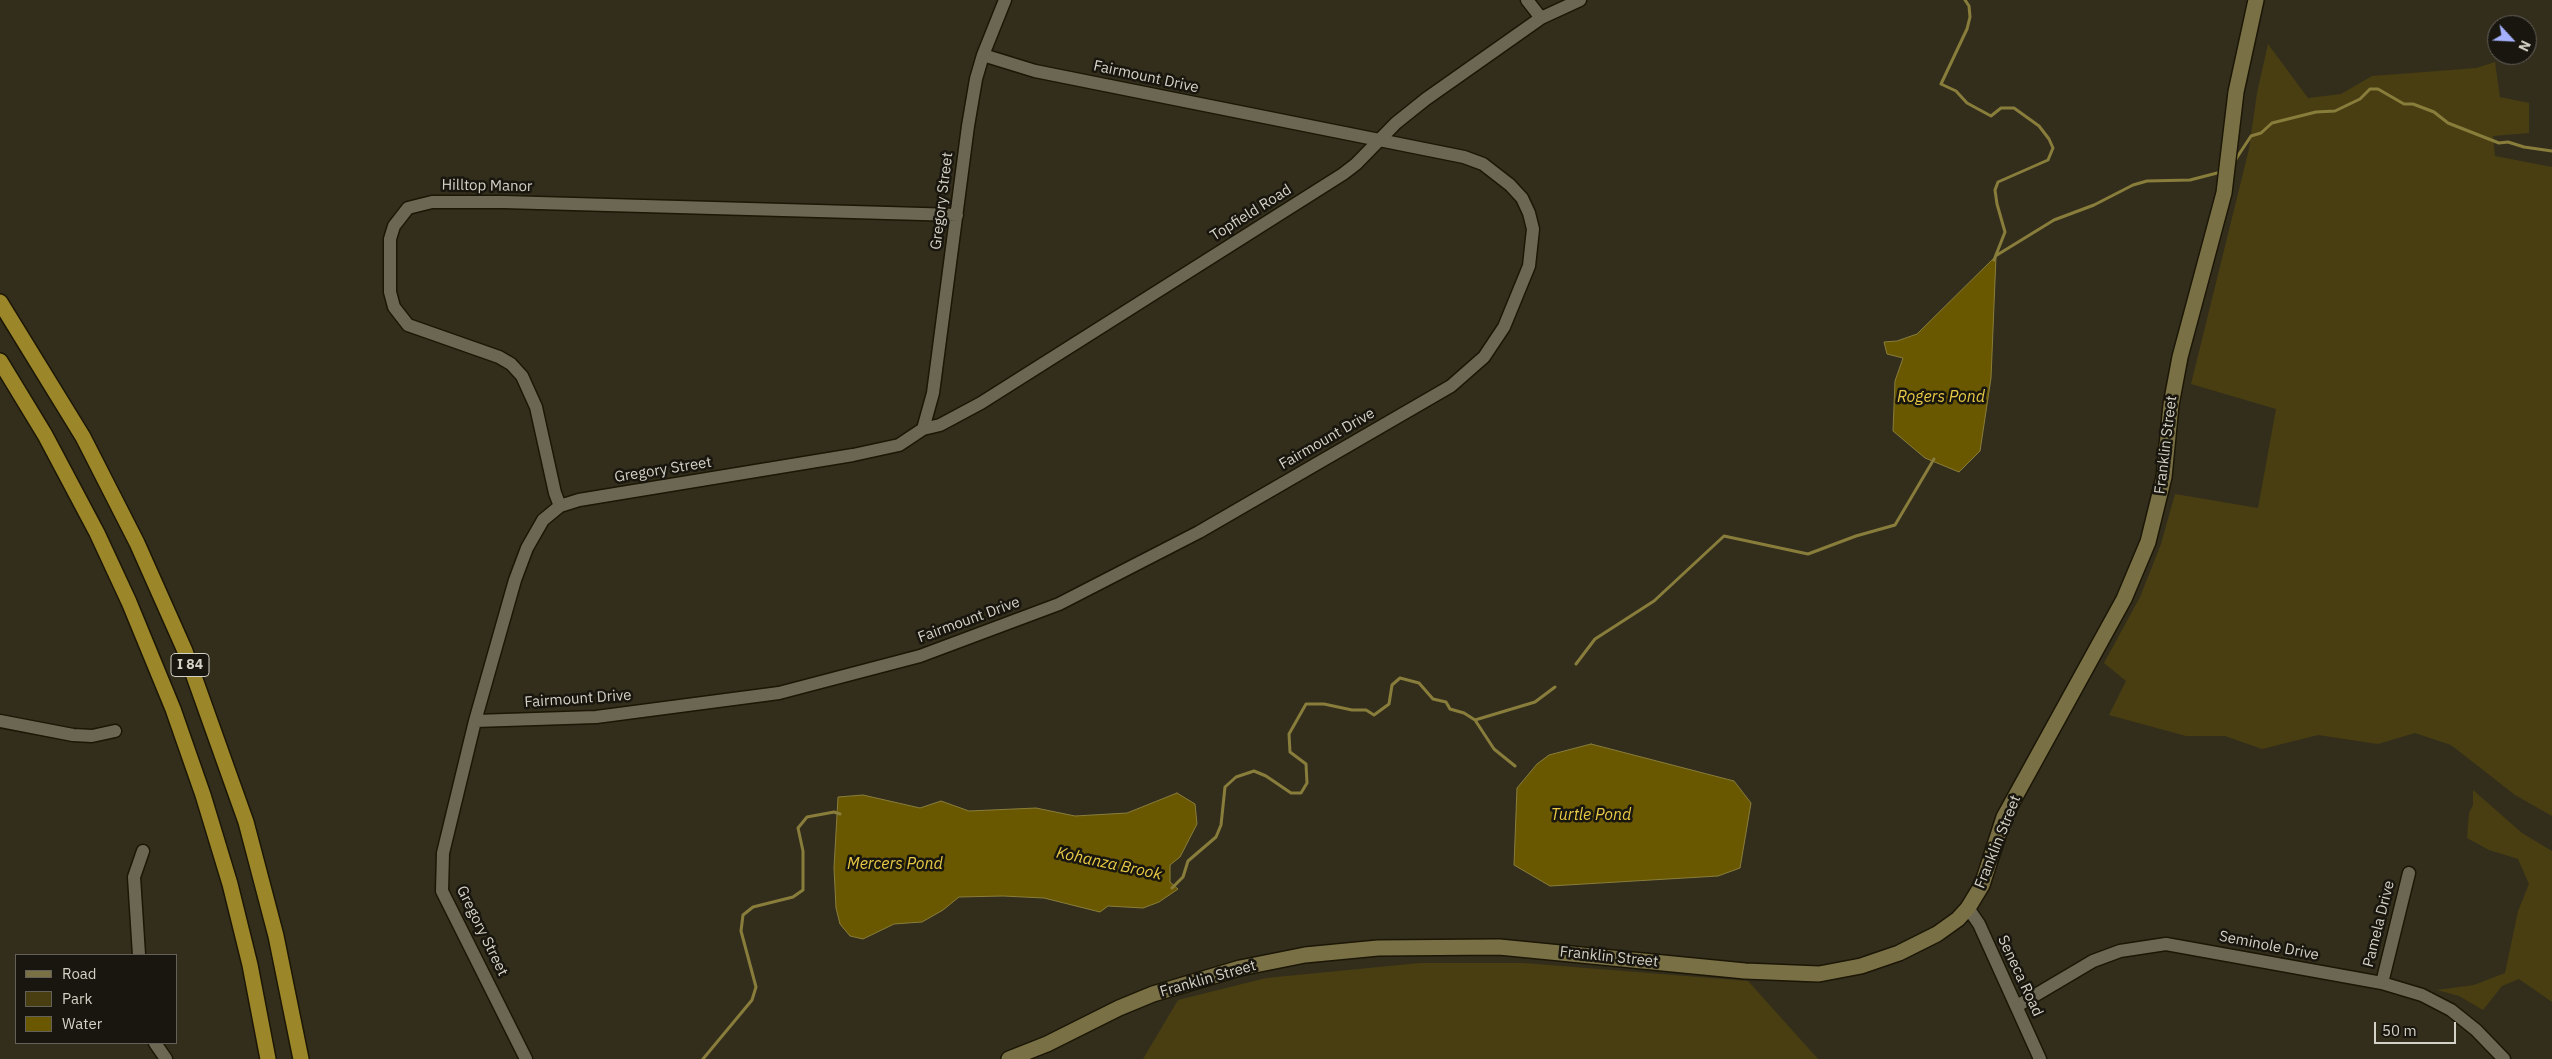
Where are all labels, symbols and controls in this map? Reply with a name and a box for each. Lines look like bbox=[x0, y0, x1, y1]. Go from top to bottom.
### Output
north arrow bbox=[2487, 15, 2537, 65]
text: N bbox=[2514, 38, 2535, 54]
street label: Fairmount Drive bbox=[1092, 57, 1200, 97]
street label: Gregory Street bbox=[927, 151, 957, 251]
street label: Hilltop Manor bbox=[441, 176, 533, 196]
street label: Topfield Road bbox=[1207, 181, 1295, 245]
water label: Rogers Pond bbox=[1897, 387, 1985, 407]
street label: Franklin Street bbox=[2151, 395, 2181, 495]
street label: Fairmount Drive bbox=[1276, 404, 1378, 474]
street label: Gregory Street bbox=[613, 453, 713, 487]
street label: Fairmount Drive bbox=[916, 593, 1022, 647]
road number: I 84 bbox=[171, 654, 209, 676]
street label: Fairmount Drive bbox=[524, 686, 632, 712]
street label: Franklin Street bbox=[1971, 793, 2025, 891]
water label: Turtle Pond bbox=[1551, 805, 1631, 825]
water label: Kohanza Brook bbox=[1055, 843, 1163, 885]
water label: Mercers Pond bbox=[847, 854, 943, 874]
street label: Pamela Drive bbox=[2360, 879, 2398, 969]
street label: Gregory Street bbox=[452, 883, 512, 979]
street label: Seminole Drive bbox=[2218, 927, 2320, 965]
street label: Seneca Road bbox=[1993, 933, 2047, 1019]
street label: Franklin Street bbox=[1559, 943, 1659, 971]
legend bbox=[15, 954, 178, 1044]
street label: Franklin Street bbox=[1158, 957, 1258, 1001]
text: Road bbox=[62, 964, 97, 983]
text: Park bbox=[62, 989, 92, 1008]
scale bar bbox=[2377, 1012, 2460, 1044]
text: Water bbox=[62, 1014, 102, 1033]
text: 50 m bbox=[2382, 1021, 2417, 1040]

